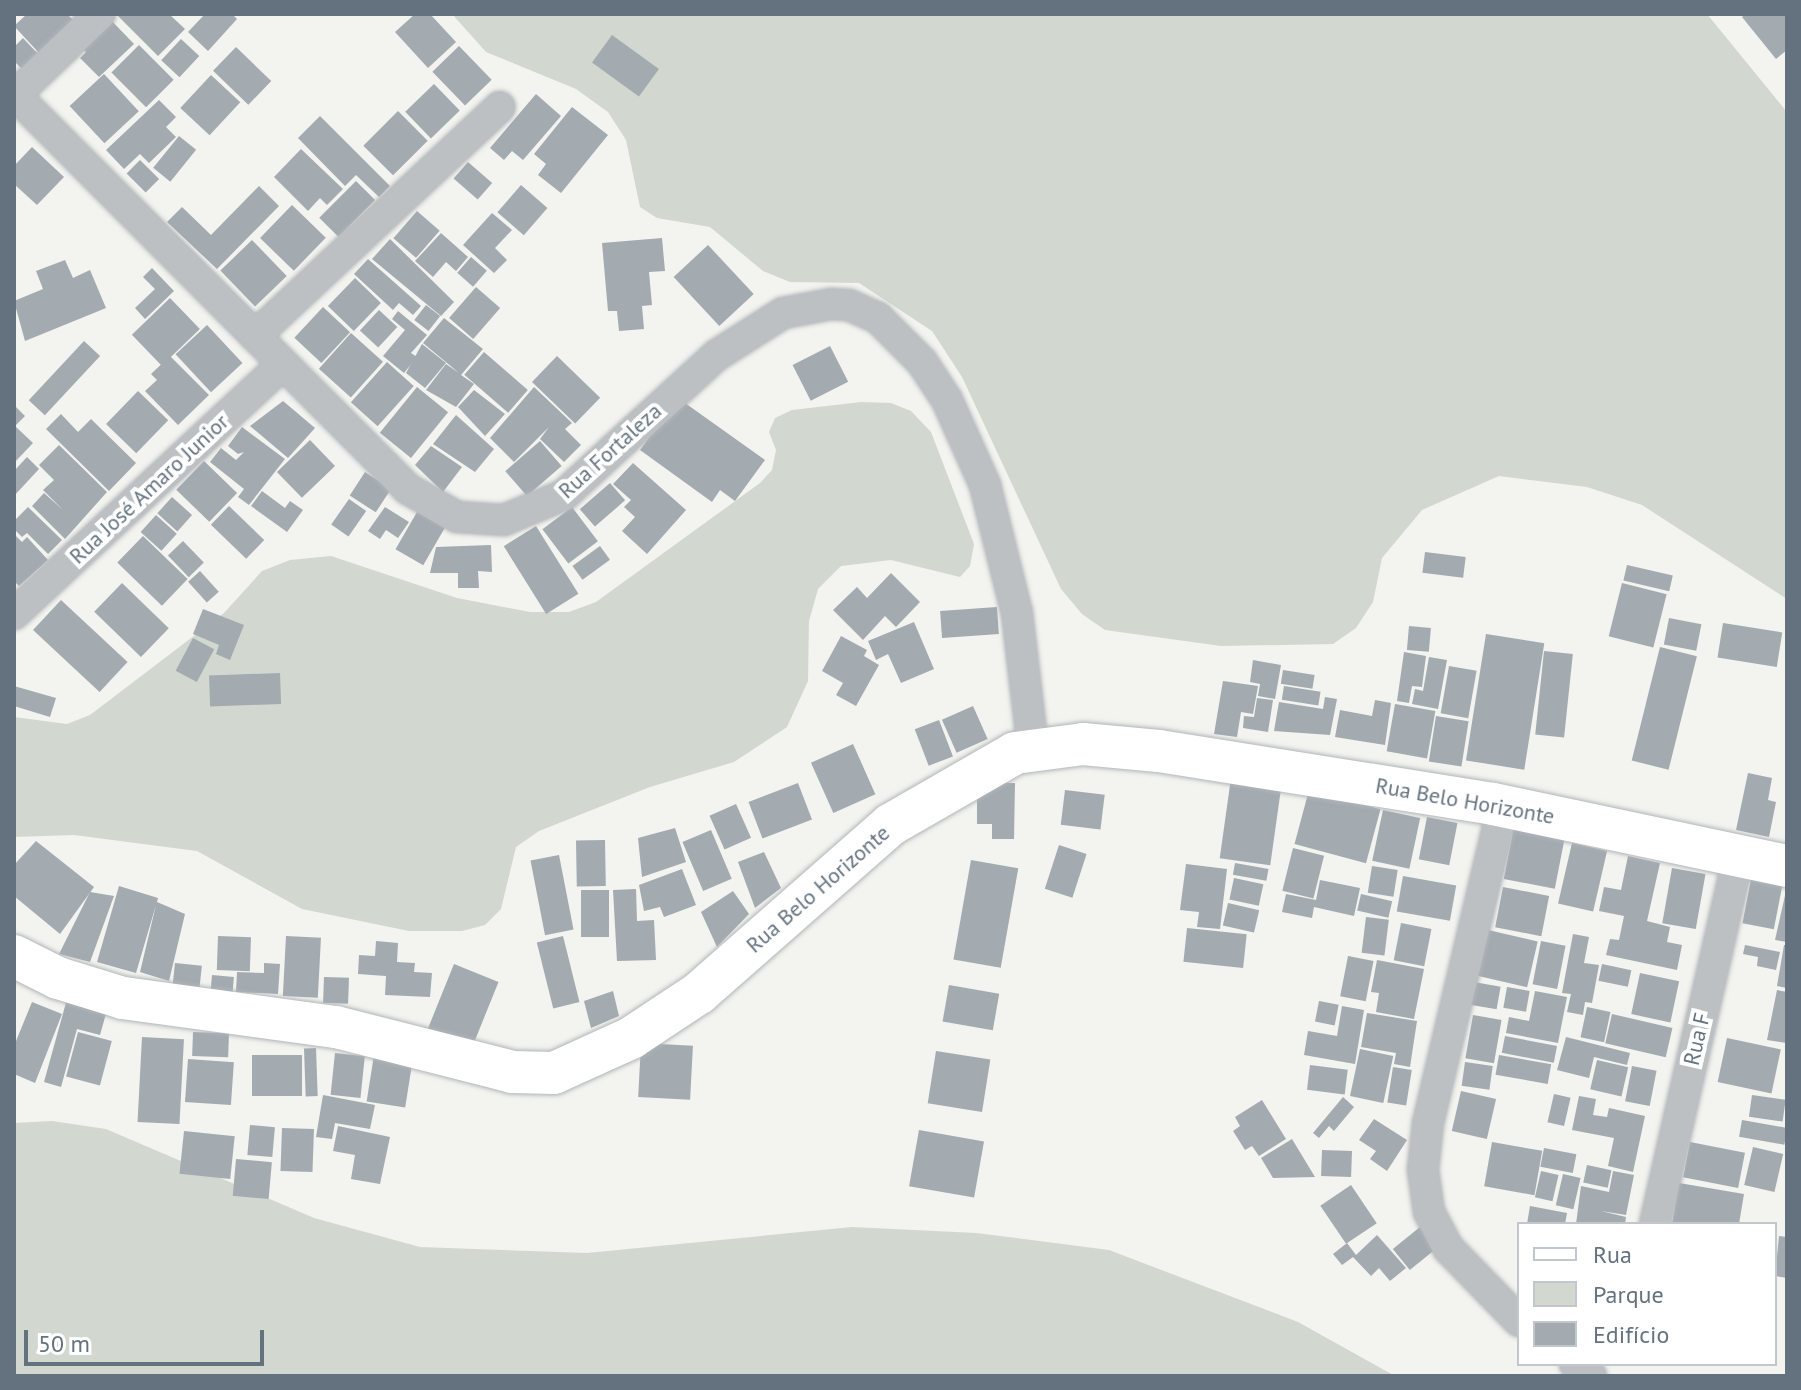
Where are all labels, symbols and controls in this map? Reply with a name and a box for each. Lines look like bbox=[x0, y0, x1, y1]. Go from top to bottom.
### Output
street label: Rua Fortaleza bbox=[553, 398, 667, 504]
street label: Rua José Amaro Junior bbox=[64, 408, 234, 570]
street label: Rua Belo Horizonte bbox=[1373, 772, 1557, 830]
street label: Rua Belo Horizonte bbox=[741, 820, 895, 958]
street label: Rua F bbox=[1678, 1010, 1716, 1068]
legend bbox=[1517, 1222, 1777, 1366]
text: Rua bbox=[1593, 1239, 1632, 1270]
text: Parque bbox=[1593, 1279, 1664, 1310]
scale bar bbox=[28, 1314, 268, 1364]
text: Edifício bbox=[1593, 1319, 1669, 1350]
text: 50 m bbox=[38, 1328, 90, 1359]

